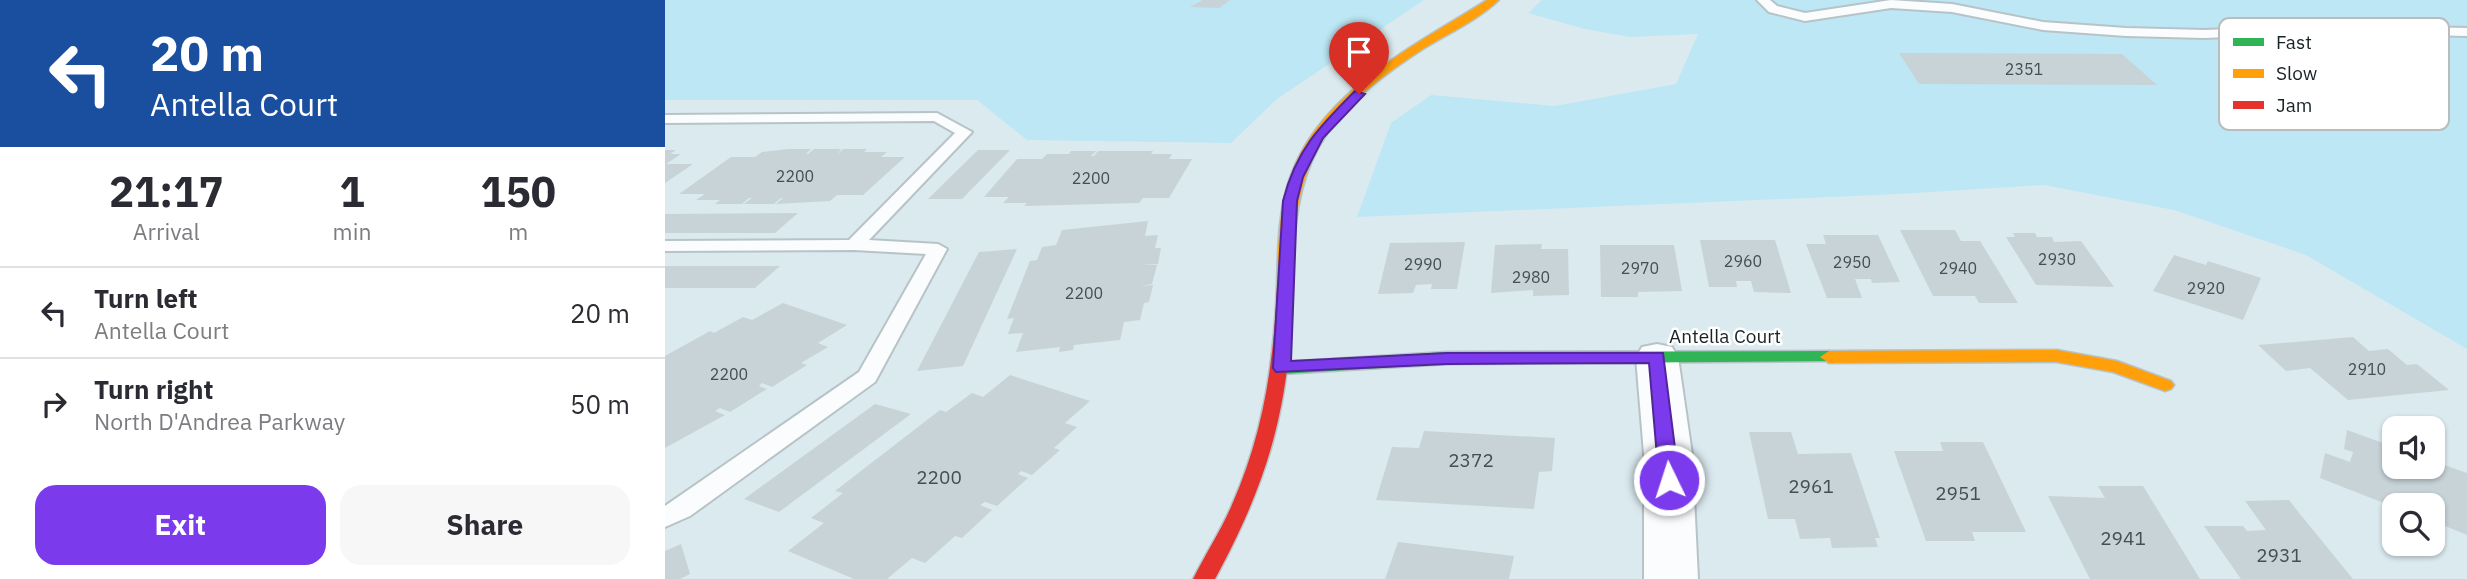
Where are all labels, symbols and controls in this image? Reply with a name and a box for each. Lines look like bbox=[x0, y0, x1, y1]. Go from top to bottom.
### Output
legend bbox=[2219, 18, 2449, 130]
text: 20 m bbox=[150, 21, 264, 84]
pin bbox=[1329, 22, 1389, 94]
icon: left bbox=[35, 28, 126, 119]
text: Fast bbox=[2276, 30, 2312, 54]
icon: arrive bbox=[1340, 33, 1378, 71]
house number: 2351 bbox=[2005, 59, 2043, 79]
text: Slow bbox=[2276, 61, 2317, 85]
text: Antella Court bbox=[150, 83, 338, 125]
text: Jam bbox=[2276, 93, 2312, 117]
text: 21:17 bbox=[109, 164, 224, 219]
text: 1 bbox=[339, 164, 365, 219]
text: 150 bbox=[480, 164, 556, 219]
house number: 2200 bbox=[776, 166, 814, 186]
house number: 2200 bbox=[1072, 168, 1110, 188]
text: Arrival bbox=[133, 216, 200, 246]
text: min bbox=[333, 216, 371, 246]
text: m bbox=[508, 216, 528, 246]
house number: 2930 bbox=[2038, 249, 2076, 269]
house number: 2960 bbox=[1724, 251, 1762, 271]
house number: 2950 bbox=[1833, 252, 1871, 272]
house number: 2990 bbox=[1404, 254, 1442, 274]
house number: 2970 bbox=[1621, 258, 1659, 278]
house number: 2940 bbox=[1939, 258, 1977, 278]
house number: 2980 bbox=[1512, 267, 1550, 287]
house number: 2920 bbox=[2187, 278, 2225, 298]
text: Turn left bbox=[94, 281, 197, 315]
house number: 2200 bbox=[1065, 283, 1103, 303]
icon: left bbox=[35, 294, 73, 332]
text: 20 m bbox=[570, 296, 630, 330]
text: Antella Court bbox=[94, 315, 229, 345]
street label: Antella Court bbox=[1669, 324, 1781, 348]
house number: 2910 bbox=[2348, 359, 2386, 379]
house number: 2200 bbox=[710, 364, 748, 384]
text: Turn right bbox=[94, 372, 213, 406]
icon: right bbox=[35, 385, 73, 423]
text: 50 m bbox=[570, 387, 630, 421]
text: North D'Andrea Parkway bbox=[94, 406, 345, 436]
map controls bbox=[2382, 416, 2445, 556]
button: sound bbox=[2382, 416, 2445, 479]
position arrow bbox=[1632, 443, 1706, 517]
house number: 2372 bbox=[1448, 448, 1494, 472]
house number: 2200 bbox=[916, 465, 962, 489]
house number: 2961 bbox=[1788, 474, 1834, 498]
house number: 2951 bbox=[1935, 481, 1981, 505]
button: Exit bbox=[35, 485, 326, 565]
button: Share bbox=[340, 485, 630, 565]
button: search bbox=[2382, 493, 2445, 556]
house number: 2941 bbox=[2100, 526, 2146, 550]
house number: 2931 bbox=[2256, 543, 2302, 567]

